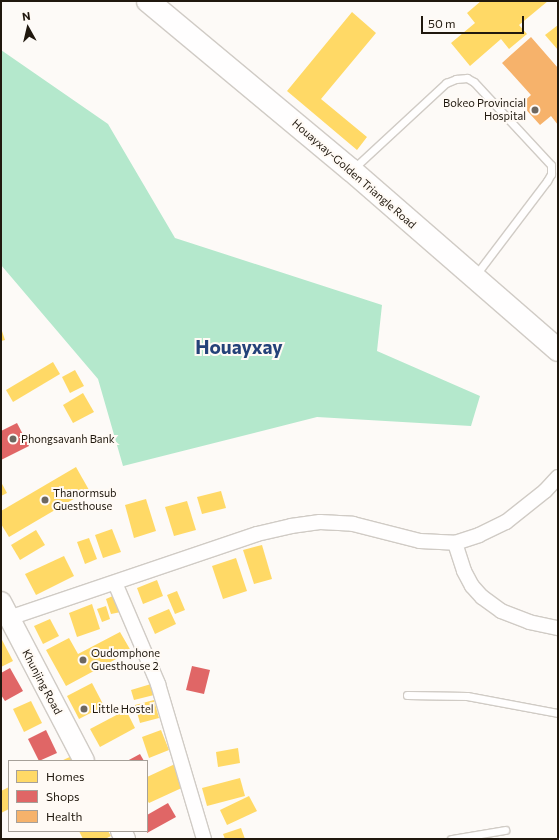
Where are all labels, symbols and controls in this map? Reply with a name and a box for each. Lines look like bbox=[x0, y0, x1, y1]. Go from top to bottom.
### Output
north arrow bbox=[8, 8, 48, 48]
scale bar bbox=[423, 8, 526, 34]
text: N bbox=[21, 9, 31, 23]
text: 50 m bbox=[428, 16, 456, 30]
place label: Bokeo Provincial Hospital bbox=[443, 97, 526, 123]
marker: Bokeo Provincial Hospital bbox=[529, 104, 541, 116]
street label: Houayxay-Golden Triangle Road bbox=[289, 117, 419, 231]
district label: Houayxay bbox=[195, 336, 283, 358]
place label: Phongsavanh Bank bbox=[21, 432, 115, 446]
marker: Phongsavanh Bank bbox=[8, 434, 18, 444]
place label: Thanormsub Guesthouse bbox=[53, 487, 117, 513]
marker: Thanormsub Guesthouse bbox=[40, 495, 50, 505]
street label: Khunjing Road bbox=[19, 647, 65, 717]
place label: Oudomphone Guesthouse 2 bbox=[91, 647, 160, 673]
marker: Oudomphone Guesthouse 2 bbox=[78, 655, 88, 665]
place label: Little Hostel bbox=[92, 702, 154, 716]
marker: Little Hostel bbox=[79, 704, 89, 714]
legend bbox=[8, 760, 148, 832]
text: Homes bbox=[46, 769, 84, 783]
text: Shops bbox=[46, 789, 80, 803]
text: Health bbox=[46, 809, 82, 823]

